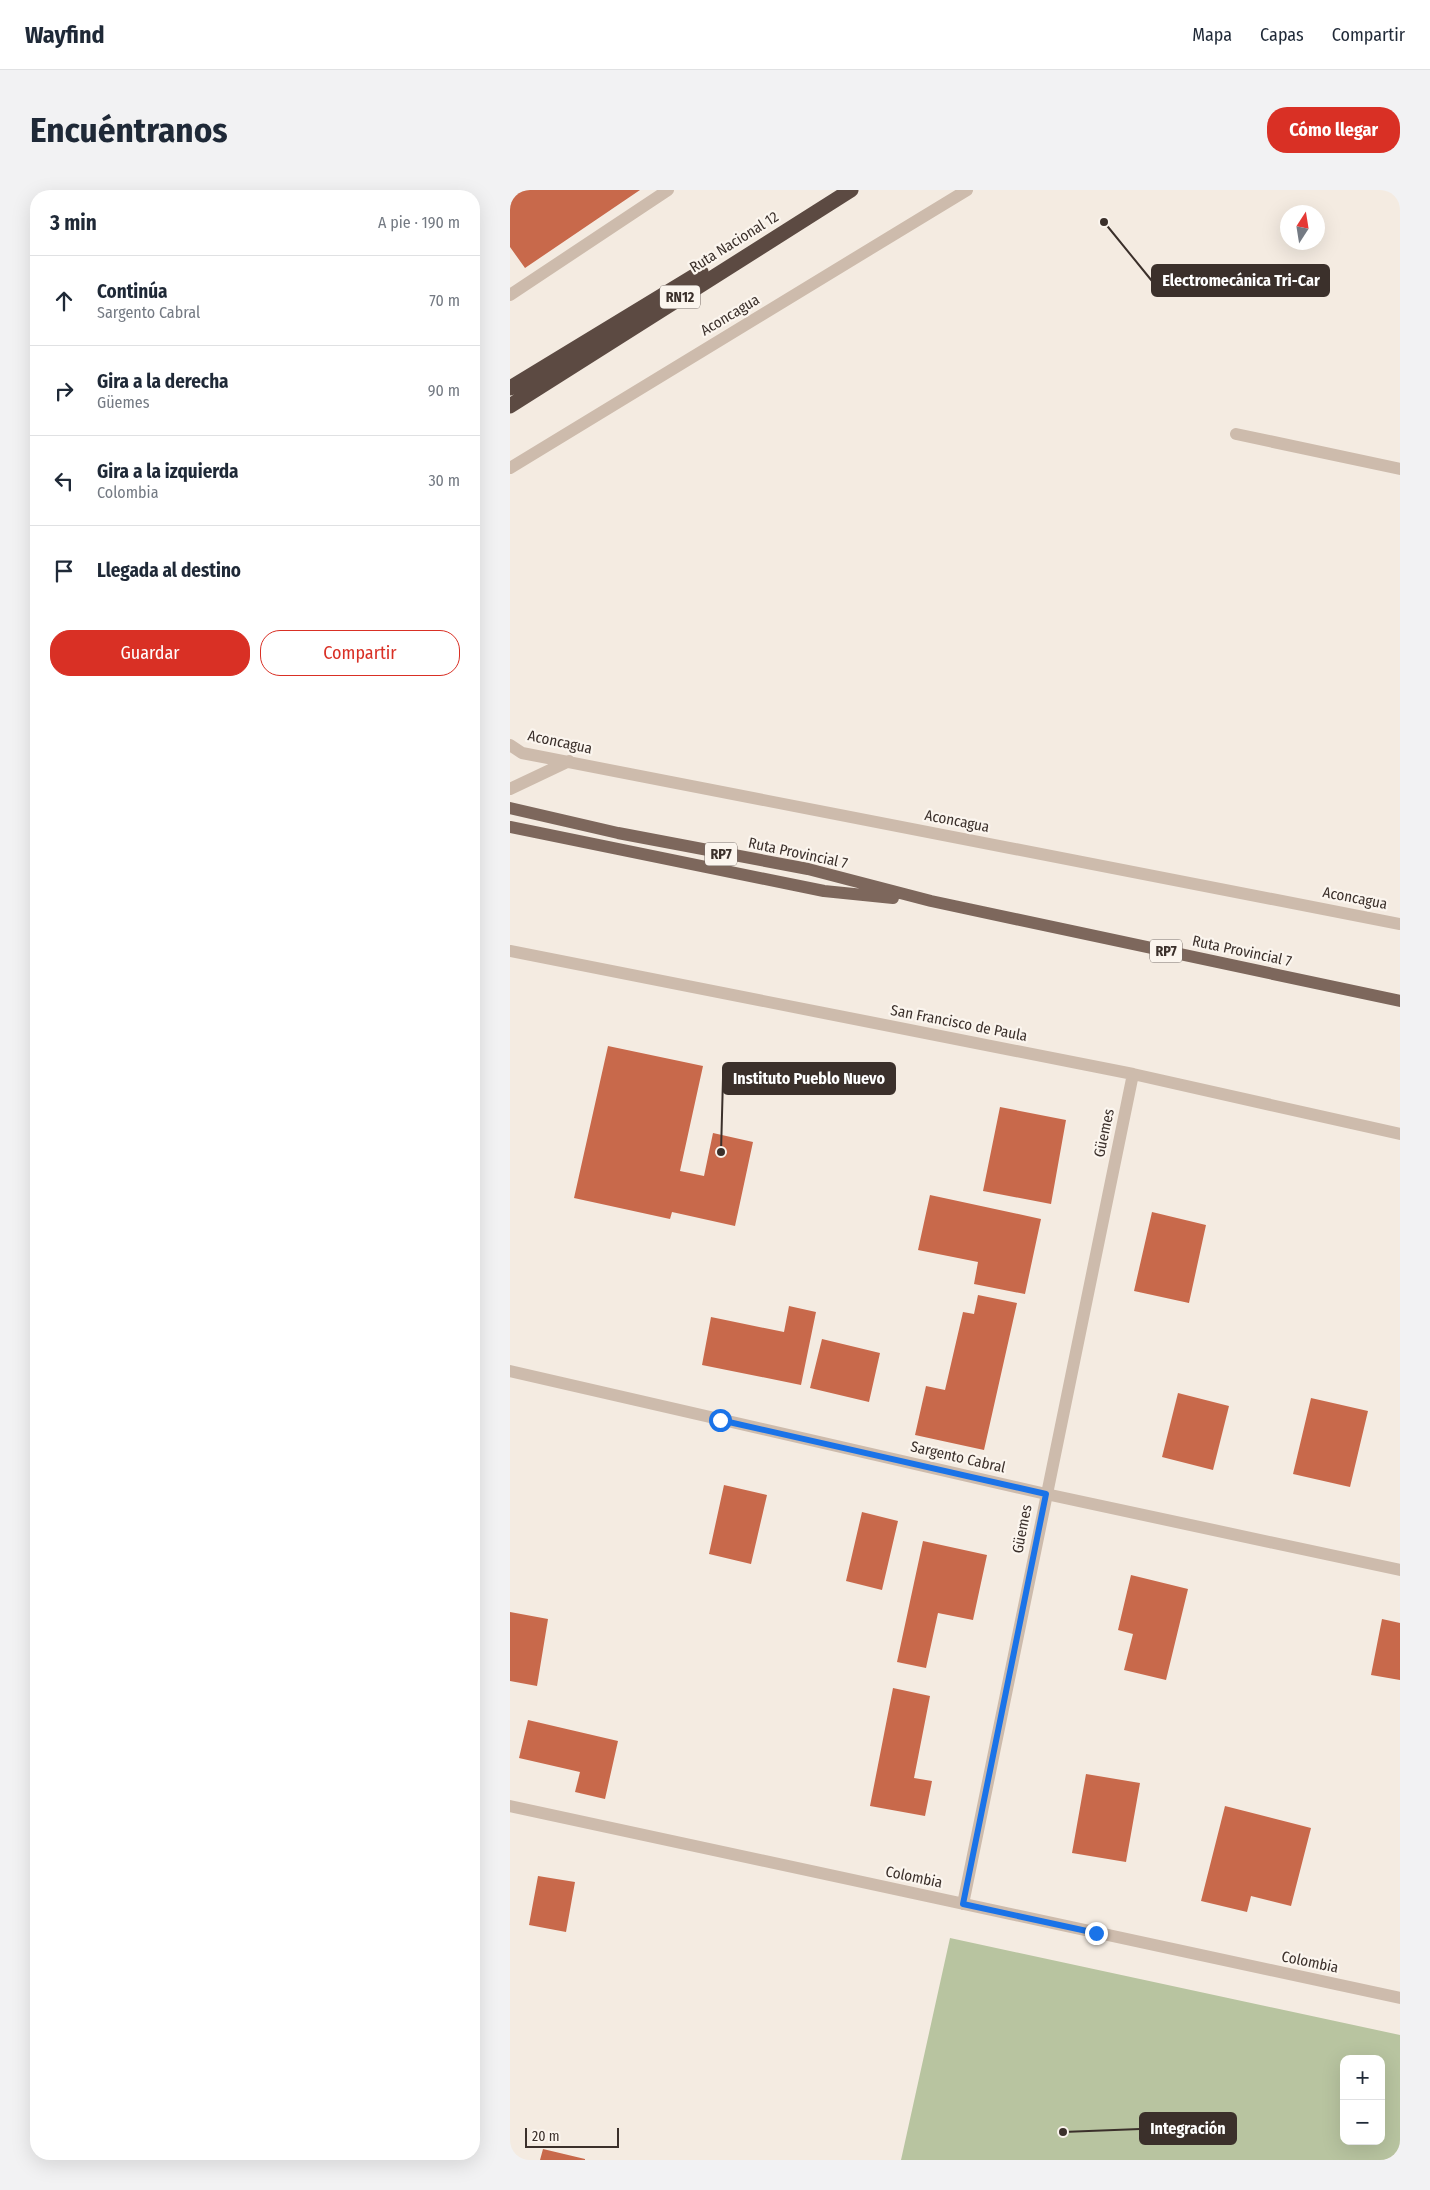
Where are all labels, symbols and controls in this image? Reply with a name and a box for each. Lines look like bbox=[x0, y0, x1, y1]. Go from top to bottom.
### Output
text: Wayfind bbox=[25, 21, 105, 49]
text: Mapa bbox=[1192, 24, 1232, 46]
text: Capas bbox=[1260, 24, 1304, 46]
text: Compartir bbox=[1332, 24, 1405, 46]
button: Cómo llegar bbox=[1267, 107, 1400, 153]
text: Encuéntranos bbox=[30, 109, 228, 151]
north arrow bbox=[1280, 205, 1325, 250]
street label: Ruta Nacional 12 bbox=[686, 207, 782, 276]
text: 3 min bbox=[50, 210, 97, 236]
text: A pie · 190 m bbox=[378, 213, 460, 232]
callout: Electromecánica Tri-Car bbox=[1152, 265, 1329, 296]
text: Electromecánica Tri-Car bbox=[1162, 271, 1320, 290]
text: Continúa bbox=[97, 280, 168, 303]
road number: RN12 bbox=[660, 285, 700, 308]
icon: ahead bbox=[50, 287, 78, 315]
street label: Aconcagua bbox=[697, 290, 763, 340]
text: 70 m bbox=[429, 291, 460, 310]
text: Sargento Cabral bbox=[97, 303, 200, 322]
text: Gira a la derecha bbox=[97, 370, 229, 393]
icon: right bbox=[50, 377, 78, 405]
text: 90 m bbox=[428, 381, 460, 400]
text: Güemes bbox=[97, 393, 149, 412]
text: Gira a la izquierda bbox=[97, 460, 239, 483]
icon: left bbox=[50, 467, 78, 495]
text: 30 m bbox=[428, 471, 460, 490]
text: Colombia bbox=[97, 483, 158, 502]
icon: arrive bbox=[50, 557, 78, 585]
text: Llegada al destino bbox=[97, 559, 241, 582]
button: Guardar bbox=[50, 630, 250, 676]
button: Compartir bbox=[260, 630, 460, 676]
street label: Aconcagua bbox=[526, 726, 594, 758]
street label: Aconcagua bbox=[923, 806, 991, 836]
street label: Ruta Provincial 7 bbox=[747, 834, 849, 872]
road number: RP7 bbox=[705, 842, 737, 866]
street label: Aconcagua bbox=[1321, 883, 1389, 913]
street label: Ruta Provincial 7 bbox=[1191, 932, 1293, 970]
road number: RP7 bbox=[1150, 939, 1182, 962]
street label: San Francisco de Paula bbox=[889, 1001, 1029, 1045]
callout: Instituto Pueblo Nuevo bbox=[723, 1063, 895, 1094]
text: Instituto Pueblo Nuevo bbox=[733, 1069, 885, 1088]
street label: Güemes bbox=[1090, 1107, 1118, 1159]
route start bbox=[709, 1409, 732, 1432]
street label: Sargento Cabral bbox=[909, 1437, 1007, 1477]
street label: Güemes bbox=[1008, 1503, 1036, 1555]
street label: Colombia bbox=[884, 1862, 944, 1892]
route end bbox=[1085, 1922, 1108, 1945]
street label: Colombia bbox=[1280, 1947, 1340, 1977]
map controls bbox=[1340, 2055, 1385, 2145]
button: + bbox=[1340, 2055, 1385, 2100]
button: − bbox=[1340, 2100, 1385, 2145]
callout: Integración bbox=[1140, 2113, 1236, 2144]
text: Integración bbox=[1150, 2119, 1226, 2138]
scale bar bbox=[525, 2125, 619, 2148]
text: 20 m bbox=[532, 2128, 560, 2145]

